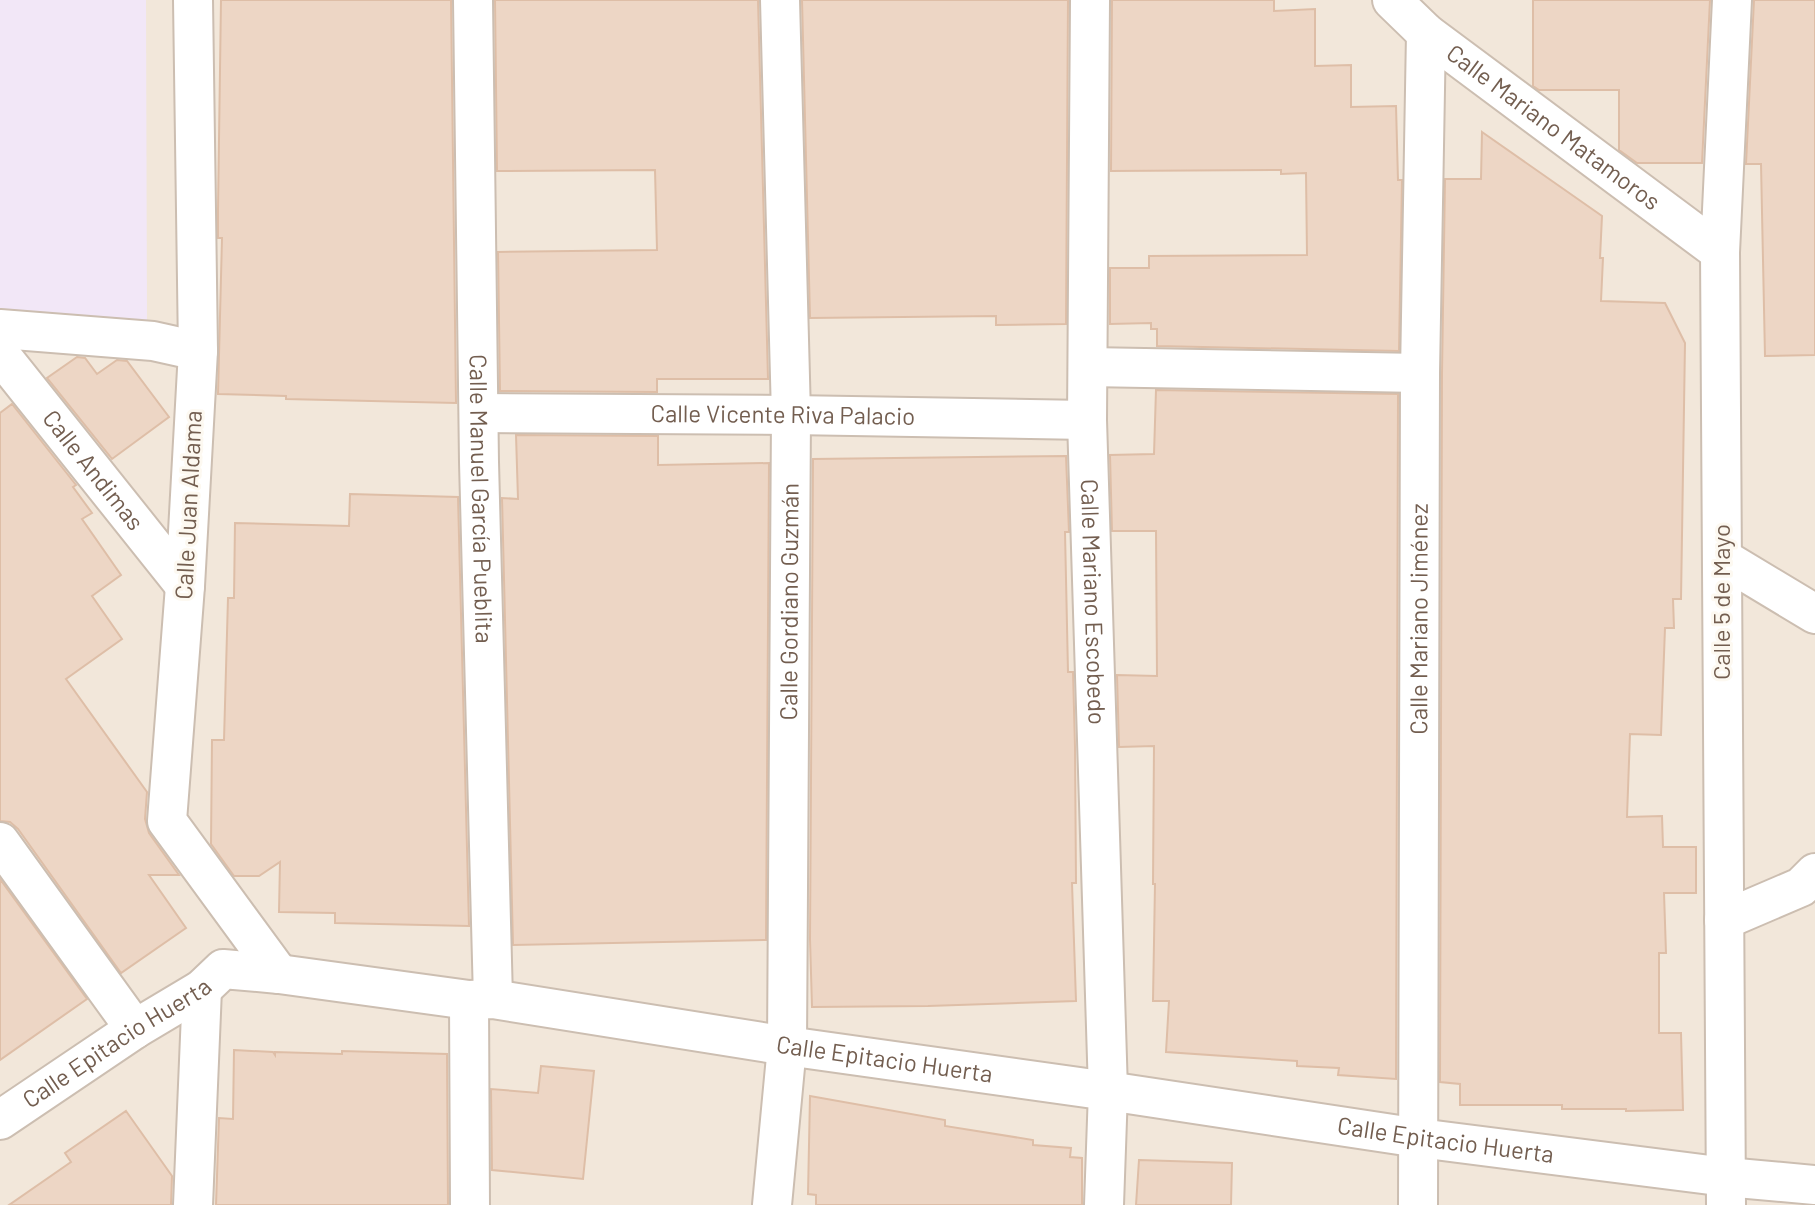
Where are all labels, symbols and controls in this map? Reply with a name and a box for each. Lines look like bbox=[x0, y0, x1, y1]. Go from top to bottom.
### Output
street label: Calle Mariano Matamoros bbox=[1442, 38, 1667, 216]
street label: Calle Manuel García Pueblita bbox=[465, 354, 500, 644]
street label: Calle Vicente Riva Palacio bbox=[651, 398, 916, 430]
street label: Calle Andimas bbox=[37, 404, 151, 536]
street label: Calle Juan Aldama bbox=[168, 410, 207, 600]
street label: Calle Mariano Escobedo bbox=[1076, 478, 1113, 725]
street label: Calle Gordiano Guzmán bbox=[773, 483, 804, 720]
street label: Calle Mariano Jiménez bbox=[1403, 503, 1433, 735]
street label: Calle 5 de Mayo bbox=[1706, 524, 1735, 680]
street label: Calle Epitacio Huerta bbox=[17, 972, 217, 1114]
street label: Calle Epitacio Huerta bbox=[774, 1029, 995, 1088]
street label: Calle Epitacio Huerta bbox=[1336, 1110, 1556, 1168]

